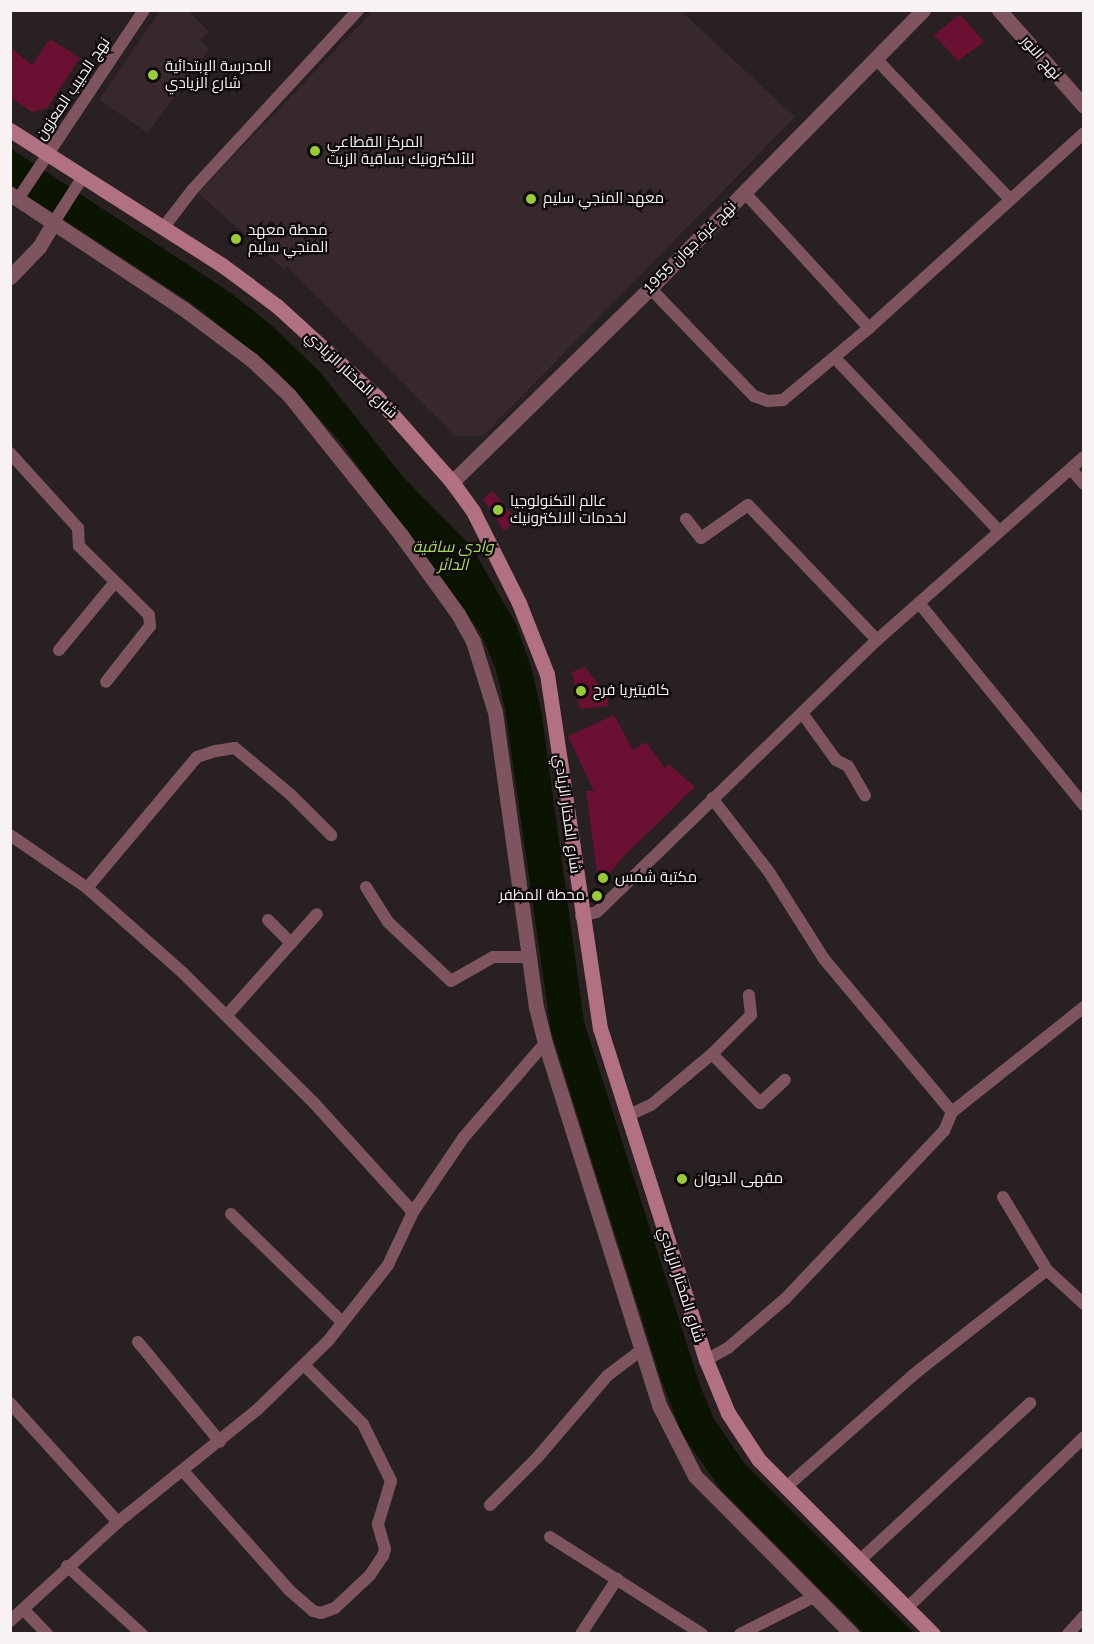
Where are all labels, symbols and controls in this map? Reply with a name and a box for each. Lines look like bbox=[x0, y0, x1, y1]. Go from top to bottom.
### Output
street label: نهج النور bbox=[1017, 32, 1065, 84]
street label: نهج الحبيب المعزون bbox=[32, 34, 114, 144]
place label: المدرسة الإبتدائية شارع الزيادي bbox=[165, 57, 271, 92]
marker: المدرسة الإبتدائية شارع الزيادي bbox=[146, 68, 160, 82]
place label: المركز القطاعي للألكترونيك بساقية الزيت bbox=[327, 133, 474, 168]
marker: المركز القطاعي للألكترونيك بساقية الزيت bbox=[308, 144, 322, 158]
place label: معهد المنجي سليم bbox=[543, 190, 664, 208]
marker: معهد المنجي سليم bbox=[524, 192, 538, 206]
street label: نهج غرة جوان 1955 bbox=[640, 198, 740, 298]
place label: محطة معهد المنجي سليم bbox=[248, 221, 328, 256]
marker: محطة معهد المنجي سليم bbox=[229, 232, 243, 246]
street label: شارع المختار الزيادي bbox=[301, 328, 401, 422]
place label: عالم التكنولوجيا لخدمات الالكترونيك bbox=[510, 492, 626, 527]
marker: عالم التكنولوجيا لخدمات الالكترونيك bbox=[491, 503, 505, 517]
water label: وادي ساقية الدائر bbox=[413, 537, 493, 575]
place label: كافيتيريا فرح bbox=[593, 682, 669, 700]
marker: كافيتيريا فرح bbox=[574, 684, 588, 698]
street label: شارع المختار الزيادي bbox=[550, 753, 584, 875]
place label: مكتبة شمس bbox=[615, 869, 697, 887]
marker: مكتبة شمس bbox=[596, 871, 610, 885]
place label: محطة المظفر bbox=[499, 887, 585, 905]
marker: محطة المظفر bbox=[590, 889, 604, 903]
place label: مقهى الديوان bbox=[694, 1170, 783, 1188]
marker: مقهى الديوان bbox=[675, 1172, 689, 1186]
street label: شارع المختار الزيادي bbox=[654, 1225, 708, 1345]

